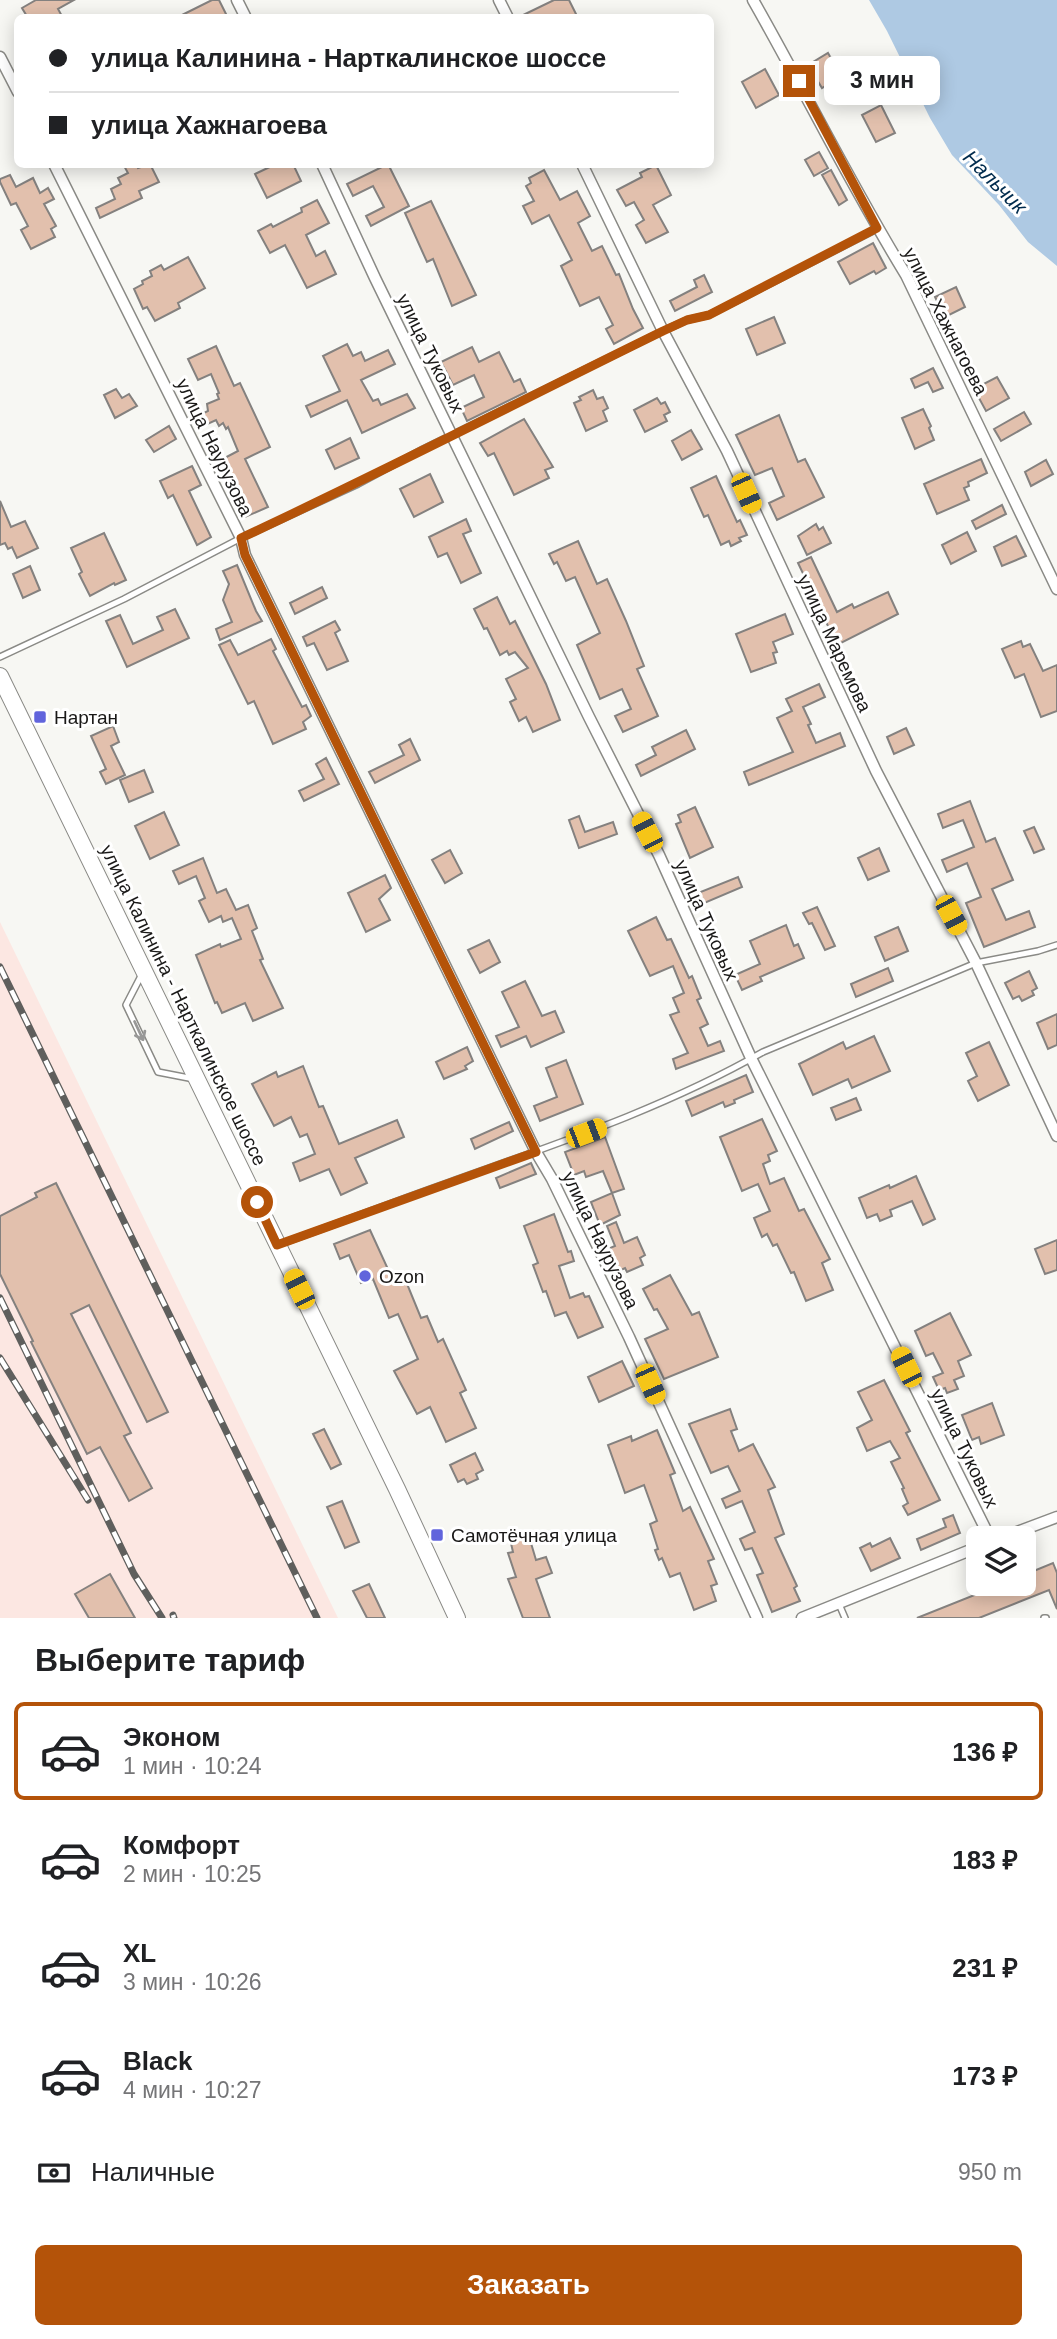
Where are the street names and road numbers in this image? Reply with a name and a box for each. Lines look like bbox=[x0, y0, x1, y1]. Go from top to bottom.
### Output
street label: улица Хажнагоева bbox=[899, 244, 992, 399]
street label: улица Туковых bbox=[393, 290, 469, 417]
street label: улица Наурузова bbox=[172, 375, 257, 520]
street label: улица Маремова bbox=[793, 571, 876, 716]
street label: улица Калинина - Нарткалинское шоссе bbox=[96, 841, 271, 1169]
street label: улица Туковых bbox=[671, 857, 743, 984]
street label: улица Наурузова bbox=[558, 1168, 643, 1313]
street label: улица Туковых bbox=[927, 1385, 1003, 1512]

